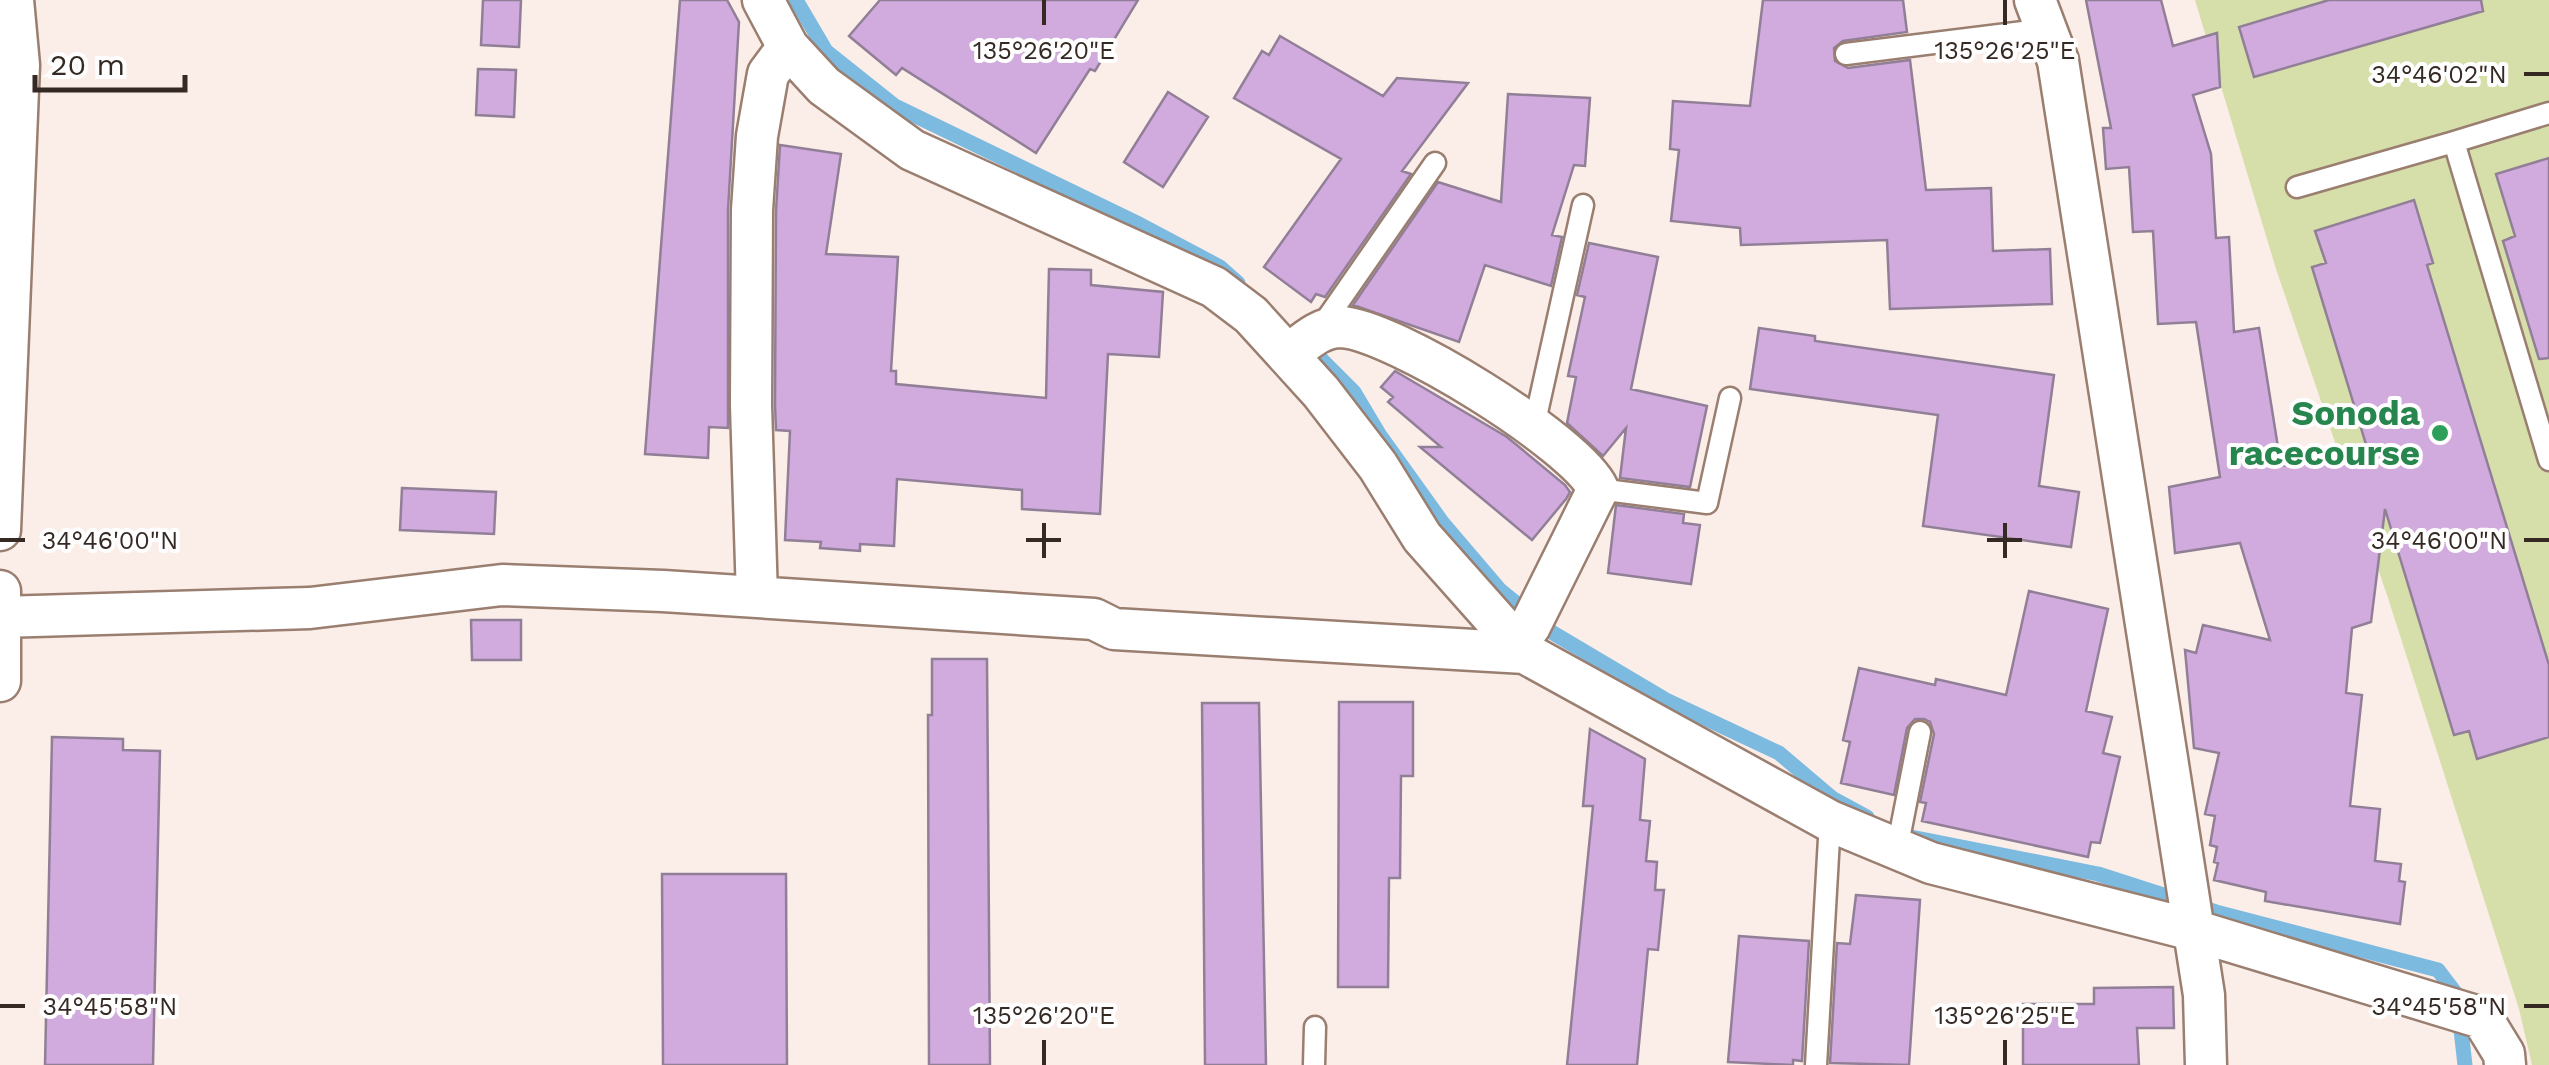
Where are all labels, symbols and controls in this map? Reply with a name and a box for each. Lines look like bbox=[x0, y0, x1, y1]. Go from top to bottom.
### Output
scale bar bbox=[35, 30, 185, 92]
text: 135°26'20"E bbox=[973, 36, 1115, 65]
text: 135°26'25"E bbox=[1934, 36, 2076, 65]
text: 20 m bbox=[50, 47, 125, 82]
text: 34°46'02"N bbox=[2371, 60, 2507, 89]
place label: Sonoda racecourse bbox=[2229, 392, 2421, 474]
marker: Sonoda racecourse bbox=[2429, 422, 2451, 444]
text: 34°46'00"N bbox=[42, 526, 178, 555]
text: 34°46'00"N bbox=[2371, 526, 2507, 555]
text: 34°45'58"N bbox=[43, 992, 177, 1021]
text: 34°45'58"N bbox=[2372, 992, 2506, 1021]
text: 135°26'20"E bbox=[973, 1001, 1115, 1030]
text: 135°26'25"E bbox=[1934, 1001, 2076, 1030]

